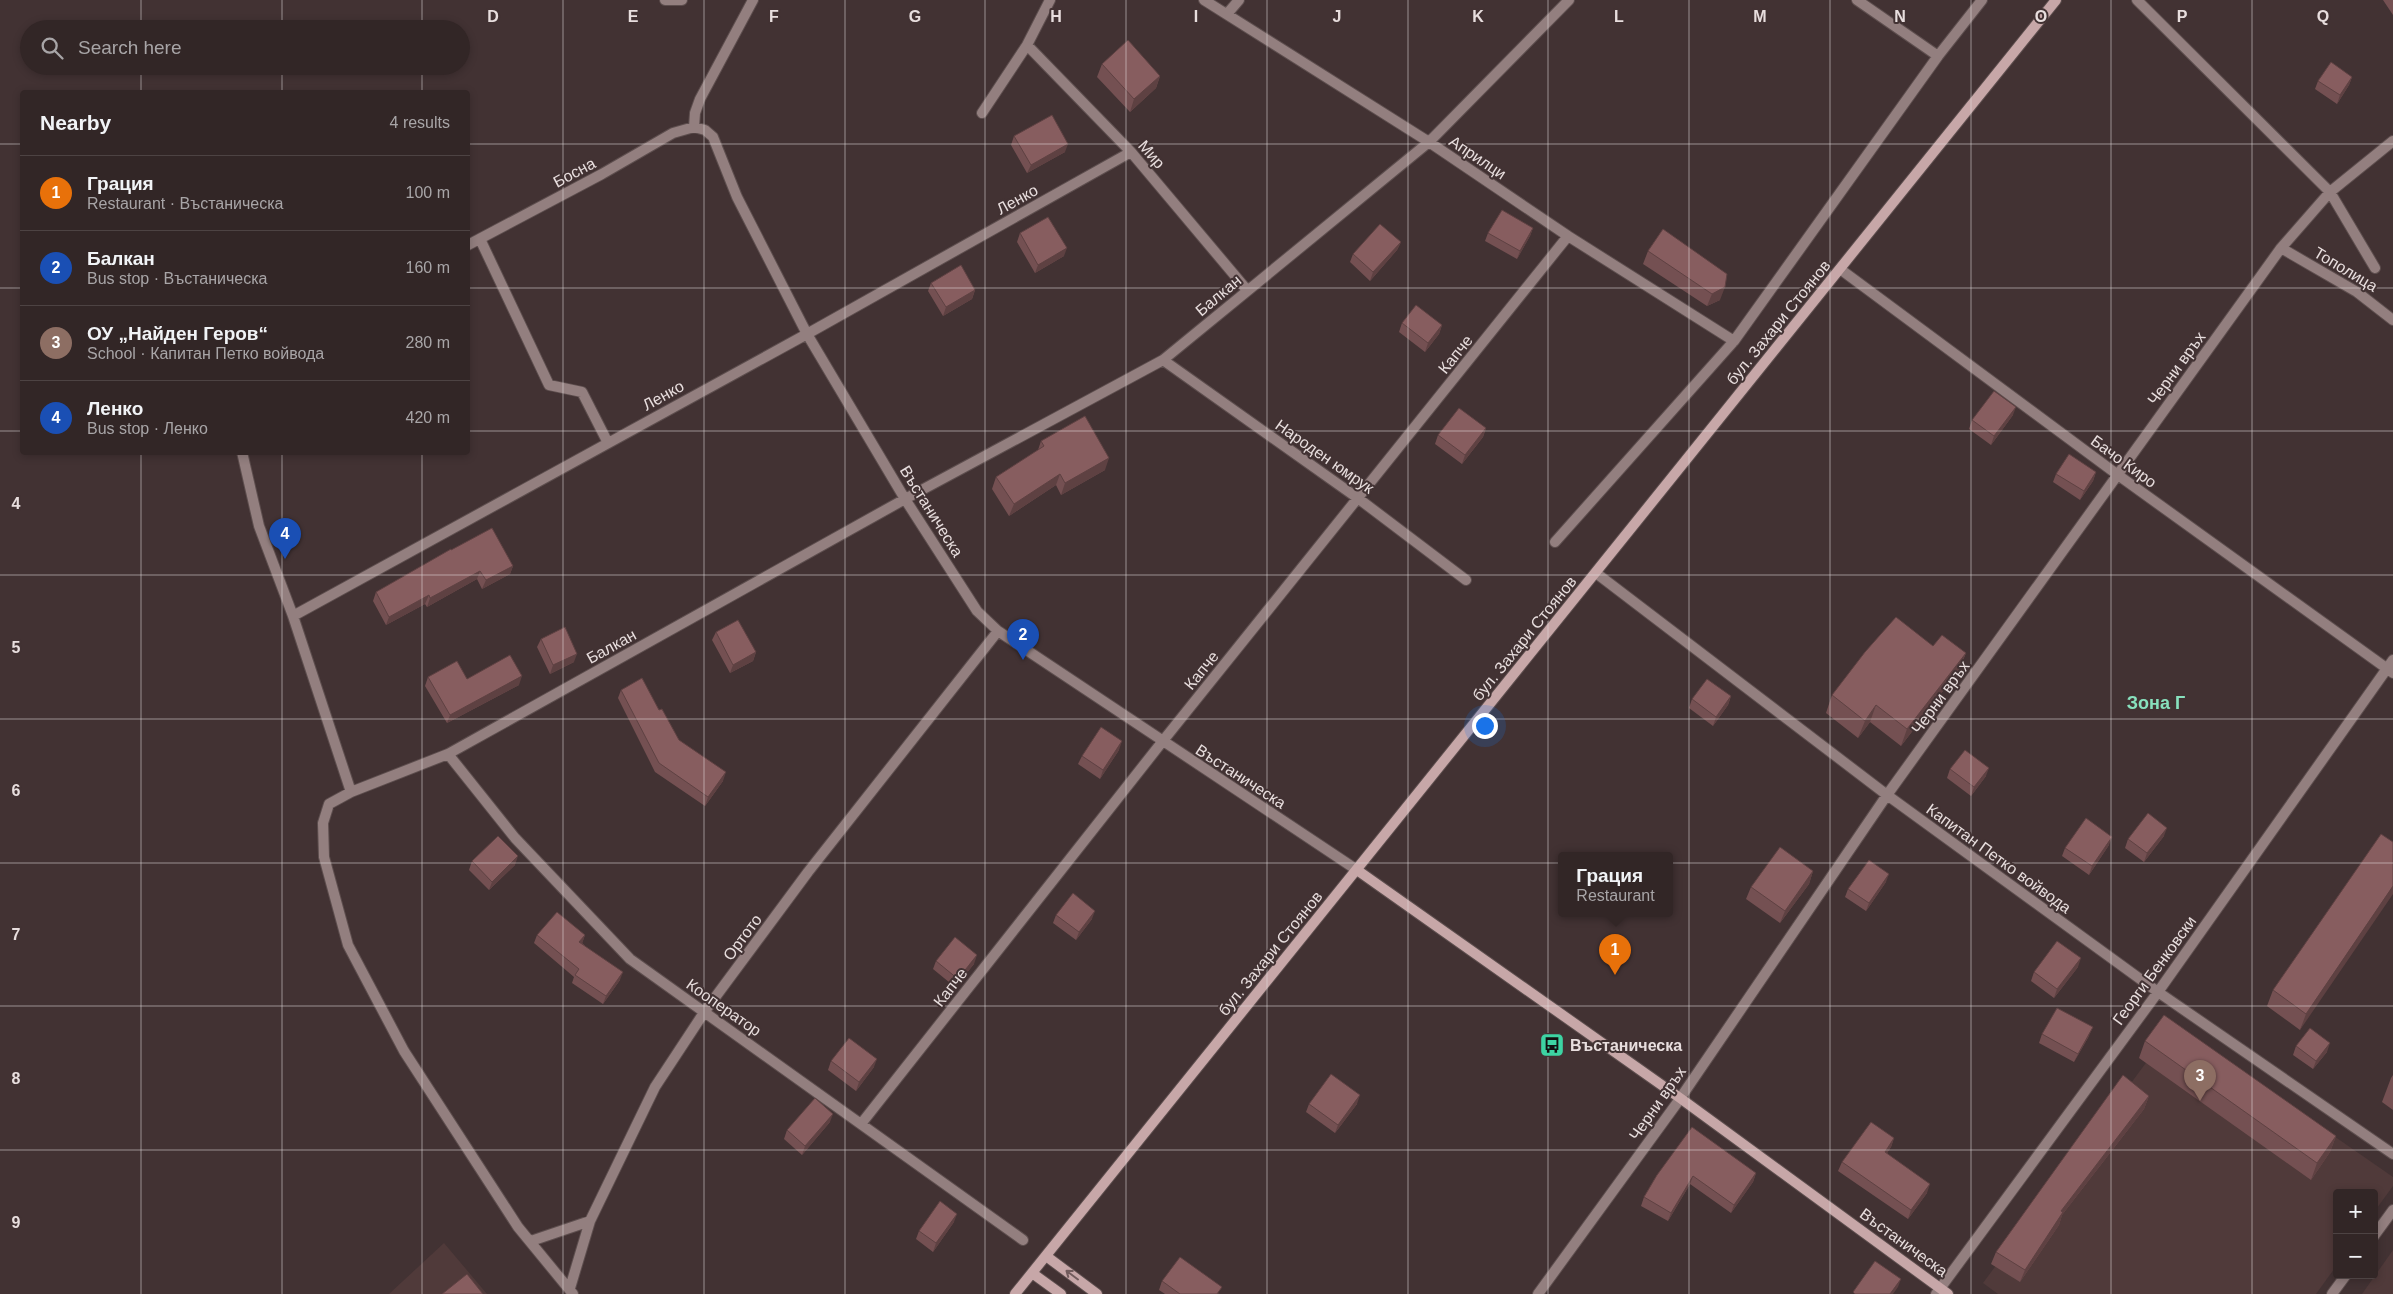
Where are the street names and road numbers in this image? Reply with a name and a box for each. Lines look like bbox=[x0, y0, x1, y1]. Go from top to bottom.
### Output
street label: Априлци bbox=[1446, 132, 1509, 183]
street label: Мир bbox=[1135, 137, 1168, 172]
street label: Босна bbox=[550, 154, 598, 191]
street label: Ленко bbox=[994, 181, 1041, 218]
street label: Тополица bbox=[2311, 244, 2381, 295]
street label: бул. Захари Стоянов bbox=[1723, 257, 1834, 388]
street label: Балкан bbox=[1192, 272, 1244, 319]
street label: Черни връх bbox=[2144, 328, 2209, 408]
street label: Капче bbox=[1435, 332, 1476, 377]
street label: Ленко bbox=[640, 377, 687, 414]
street label: Народен юмрук bbox=[1272, 416, 1378, 497]
street label: Бачо Киро bbox=[2088, 432, 2160, 491]
street label: Въстаническа bbox=[897, 463, 966, 560]
street label: бул. Захари Стоянов bbox=[1469, 573, 1580, 704]
street label: Балкан bbox=[584, 626, 639, 667]
street label: Капче bbox=[1181, 648, 1222, 693]
street label: Черни връх bbox=[1908, 657, 1973, 737]
street label: Въстаническа bbox=[1192, 741, 1289, 812]
street label: Капитан Петко войвода bbox=[1923, 800, 2074, 917]
street label: бул. Захари Стоянов bbox=[1215, 888, 1326, 1019]
street label: Ортото bbox=[720, 911, 765, 963]
street label: Георги Бенковски bbox=[2109, 913, 2200, 1028]
street label: Капче bbox=[930, 965, 971, 1010]
street label: Кооператор bbox=[683, 975, 764, 1039]
street label: Черни връх bbox=[1626, 1063, 1689, 1143]
street label: Въстаническа bbox=[1857, 1205, 1951, 1280]

